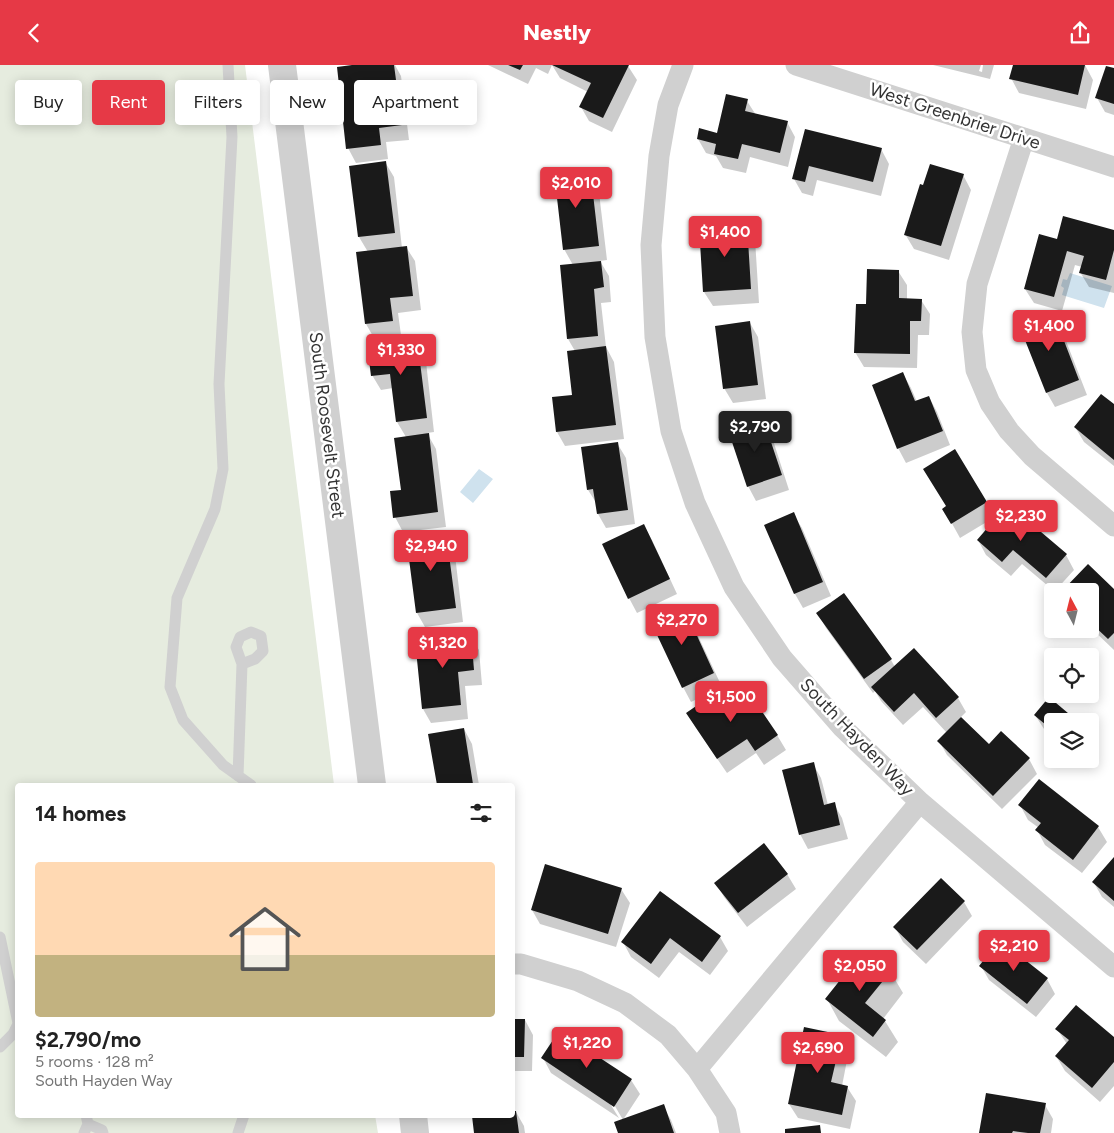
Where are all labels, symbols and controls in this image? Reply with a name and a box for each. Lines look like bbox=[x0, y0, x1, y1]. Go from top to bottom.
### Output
icon: back bbox=[20, 19, 48, 47]
text: Nestly bbox=[523, 19, 591, 46]
icon: share bbox=[1066, 19, 1094, 47]
street label: West Greenbrier Drive bbox=[867, 78, 1043, 154]
chip: Buy bbox=[15, 80, 82, 125]
chip: Rent bbox=[92, 80, 165, 125]
chip: Filters bbox=[175, 80, 260, 125]
chip: New bbox=[270, 80, 344, 125]
chip: Apartment bbox=[354, 80, 477, 125]
pin: $2,010 bbox=[535, 167, 617, 209]
text: $2,010 bbox=[551, 173, 601, 192]
pin: $1,400 bbox=[684, 215, 766, 258]
text: $1,400 bbox=[700, 222, 750, 241]
pin: $1,400 bbox=[1008, 309, 1090, 352]
text: $1,400 bbox=[1024, 316, 1074, 335]
street label: South Roosevelt Street bbox=[305, 331, 349, 520]
pin: $1,330 bbox=[360, 333, 442, 376]
text: $1,330 bbox=[377, 340, 425, 359]
pin: $2,790 bbox=[714, 411, 796, 453]
text: $2,790 bbox=[730, 417, 780, 436]
pin: $2,230 bbox=[980, 499, 1062, 542]
text: $2,230 bbox=[996, 506, 1046, 525]
pin: $2,940 bbox=[390, 529, 472, 572]
text: $2,940 bbox=[405, 536, 457, 555]
north arrow bbox=[1044, 583, 1099, 637]
map controls bbox=[1044, 583, 1099, 768]
pin: $2,270 bbox=[641, 603, 723, 646]
text: $2,270 bbox=[657, 610, 707, 629]
pin: $1,320 bbox=[402, 627, 484, 669]
text: $1,320 bbox=[419, 633, 467, 652]
button: locate bbox=[1044, 648, 1099, 703]
street label: South Hayden Way bbox=[795, 674, 919, 801]
pin: $1,500 bbox=[690, 681, 772, 723]
text: $1,500 bbox=[706, 687, 756, 706]
button: layers bbox=[1044, 713, 1099, 768]
icon: filters bbox=[467, 799, 495, 827]
text: 14 homes bbox=[35, 801, 126, 826]
icon: home bbox=[220, 894, 310, 984]
pin: $2,210 bbox=[973, 929, 1055, 972]
text: $2,210 bbox=[990, 936, 1038, 955]
pin: $2,050 bbox=[819, 949, 901, 992]
text: $2,050 bbox=[834, 956, 886, 975]
text: $2,790/mo bbox=[35, 1027, 141, 1052]
pin: $1,220 bbox=[546, 1027, 628, 1069]
pin: $2,690 bbox=[777, 1031, 859, 1074]
text: $1,220 bbox=[563, 1033, 611, 1052]
text: $2,690 bbox=[792, 1038, 844, 1057]
text: 5 rooms · 128 m² bbox=[35, 1052, 154, 1071]
text: South Hayden Way bbox=[35, 1071, 172, 1090]

